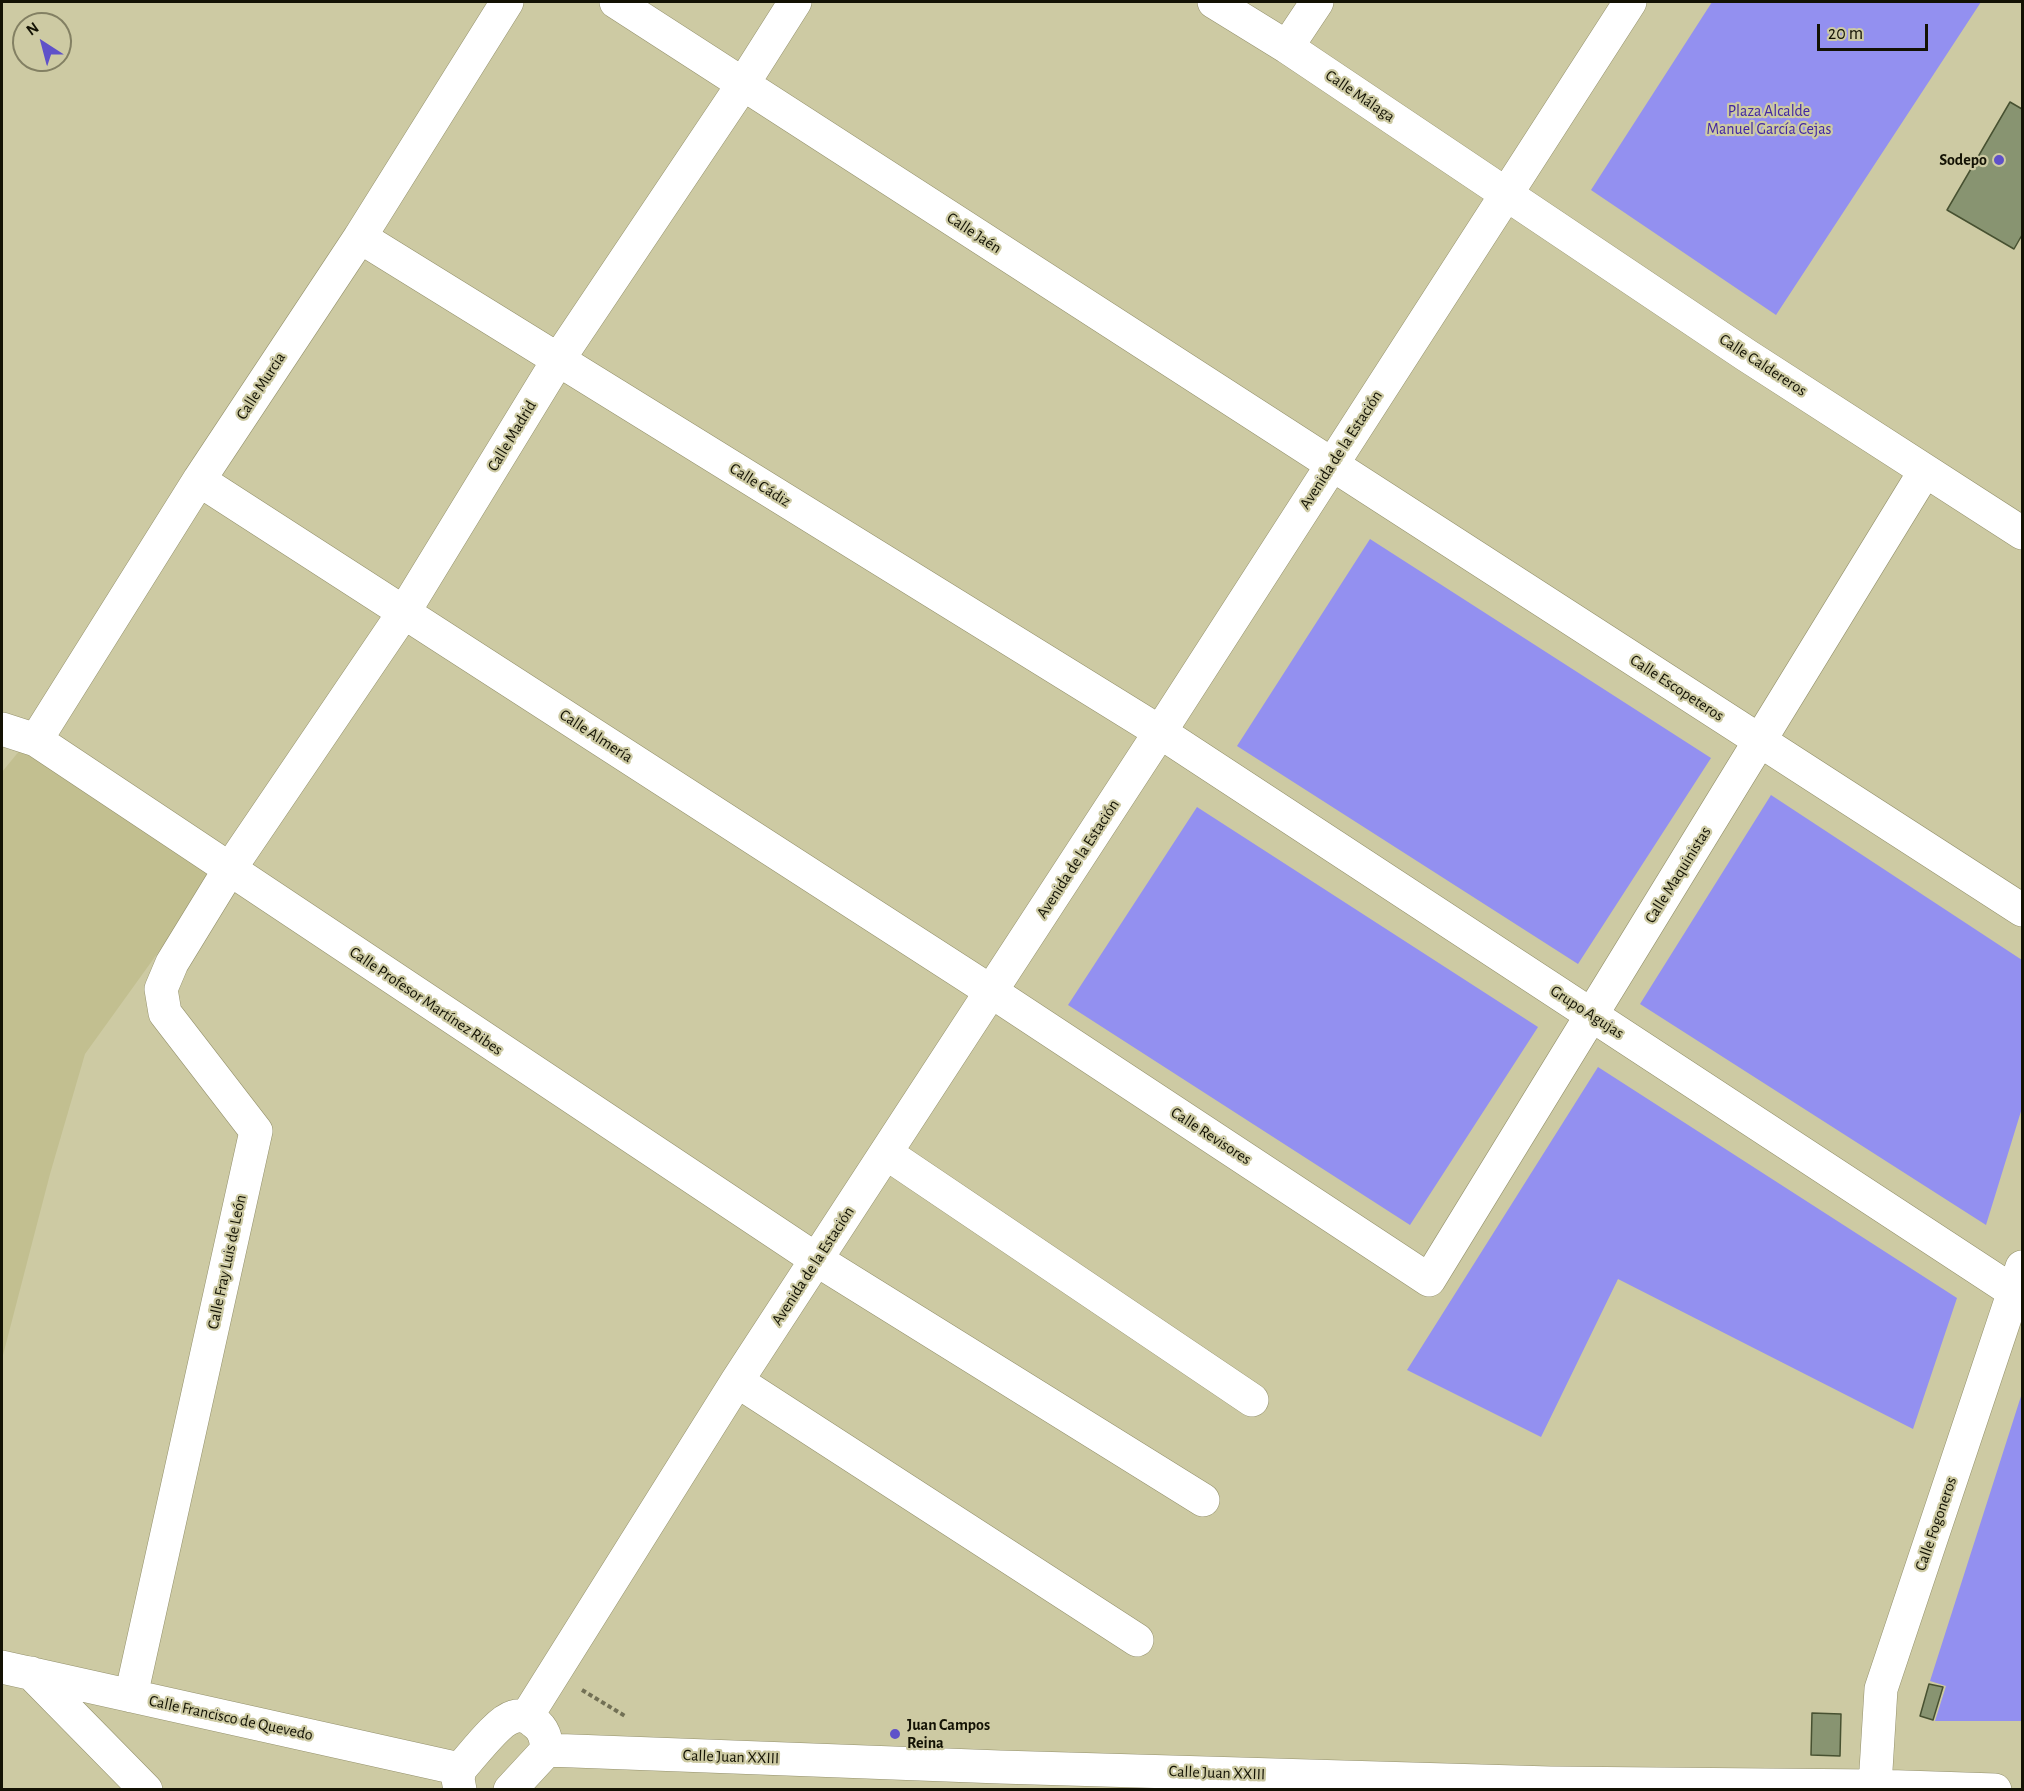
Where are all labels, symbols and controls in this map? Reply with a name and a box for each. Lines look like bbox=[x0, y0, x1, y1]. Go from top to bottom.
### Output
north arrow bbox=[12, 12, 72, 72]
scale bar bbox=[1820, 12, 1931, 50]
text: N bbox=[23, 19, 42, 39]
text: 20 m bbox=[1828, 25, 1863, 43]
street label: Calle Málaga bbox=[1322, 66, 1398, 126]
park label: Plaza Alcalde Manuel García Cejas bbox=[1707, 101, 1831, 139]
place label: Sodepo bbox=[1939, 150, 1987, 170]
marker: Sodepo bbox=[1992, 153, 2006, 167]
street label: Calle Jaén bbox=[943, 208, 1005, 258]
street label: Calle Caldereros bbox=[1716, 330, 1810, 400]
street label: Calle Murcia bbox=[232, 349, 290, 423]
street label: Avenida de la Estación bbox=[1295, 387, 1387, 513]
street label: Calle Madrid bbox=[483, 397, 541, 475]
street label: Calle Cádiz bbox=[726, 459, 794, 511]
street label: Calle Escopeteros bbox=[1626, 651, 1728, 725]
street label: Calle Almería bbox=[556, 705, 636, 767]
street label: Avenida de la Estación bbox=[1032, 796, 1124, 922]
street label: Calle Maquinistas bbox=[1641, 823, 1715, 927]
street label: Calle Profesor Martínez Ribes bbox=[346, 943, 506, 1059]
street label: Grupo Agujas bbox=[1547, 981, 1627, 1043]
street label: Calle Revisores bbox=[1167, 1103, 1255, 1169]
street label: Calle Fray Luis de León bbox=[203, 1193, 251, 1331]
street label: Avenida de la Estación bbox=[767, 1203, 859, 1329]
street label: Calle Fogoneros bbox=[1911, 1475, 1961, 1573]
street label: Calle Francisco de Quevedo bbox=[147, 1691, 315, 1745]
place label: Juan Campos Reina bbox=[907, 1715, 990, 1753]
marker: Juan Campos Reina bbox=[888, 1727, 902, 1741]
street label: Calle Juan XXIII bbox=[682, 1746, 780, 1768]
street label: Calle Juan XXIII bbox=[1168, 1762, 1266, 1784]

